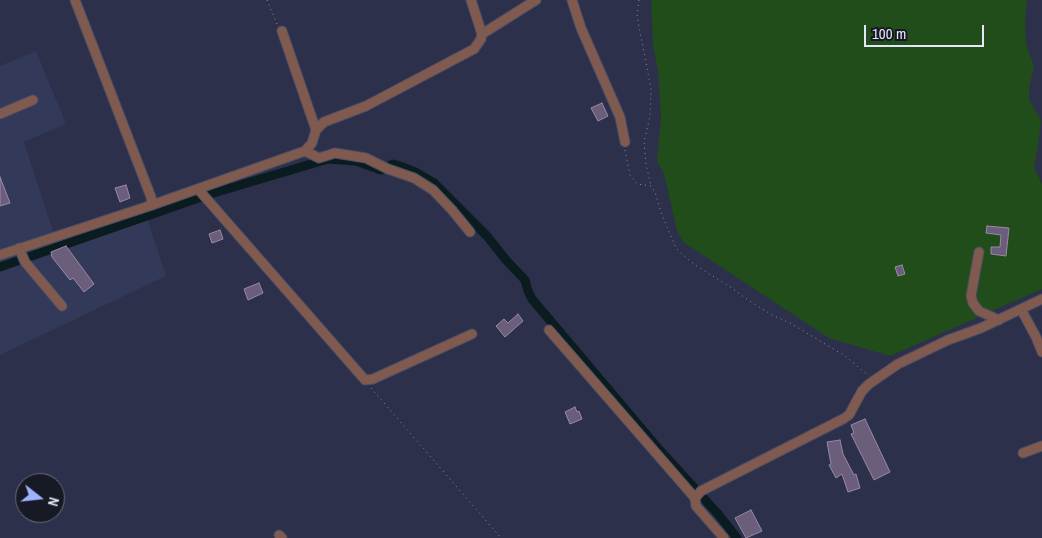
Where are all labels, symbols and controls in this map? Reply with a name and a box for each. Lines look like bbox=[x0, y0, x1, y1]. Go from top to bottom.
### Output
scale bar bbox=[867, 15, 987, 47]
text: 100 m bbox=[872, 23, 906, 44]
north arrow bbox=[15, 473, 65, 523]
text: N bbox=[44, 495, 63, 508]

